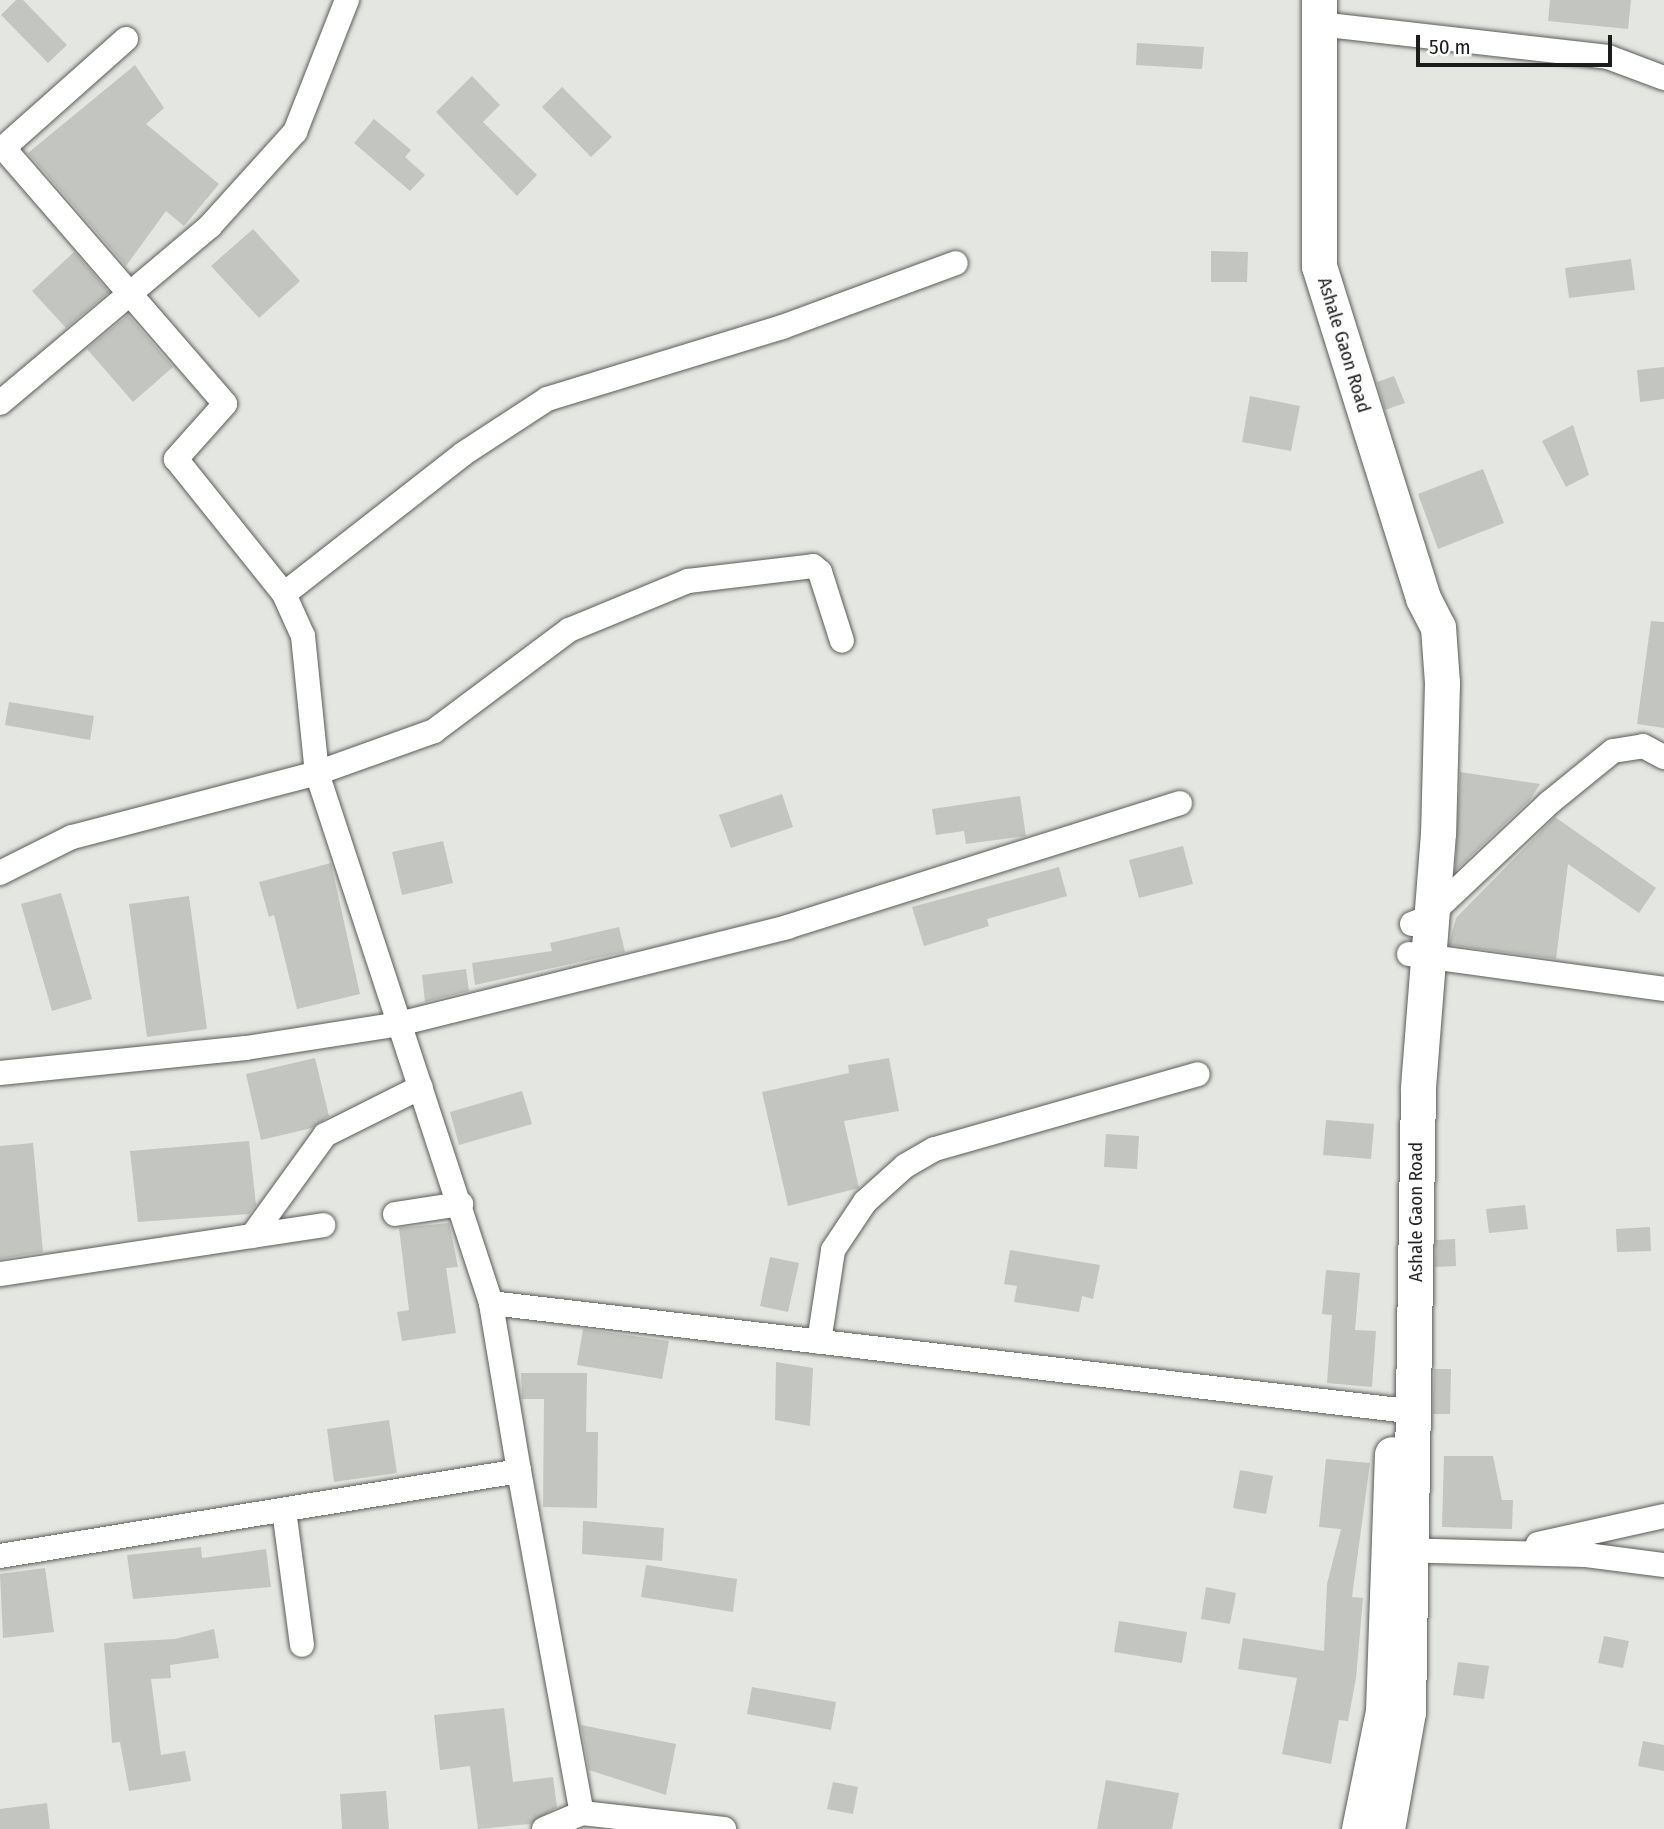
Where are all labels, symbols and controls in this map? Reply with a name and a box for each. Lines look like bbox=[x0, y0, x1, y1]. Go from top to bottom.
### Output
scale bar bbox=[1419, 21, 1615, 65]
text: 50 m bbox=[1429, 34, 1471, 60]
street label: Ashale Gaon Road bbox=[1313, 275, 1375, 415]
street label: Ashale Gaon Road bbox=[1405, 1142, 1427, 1282]

